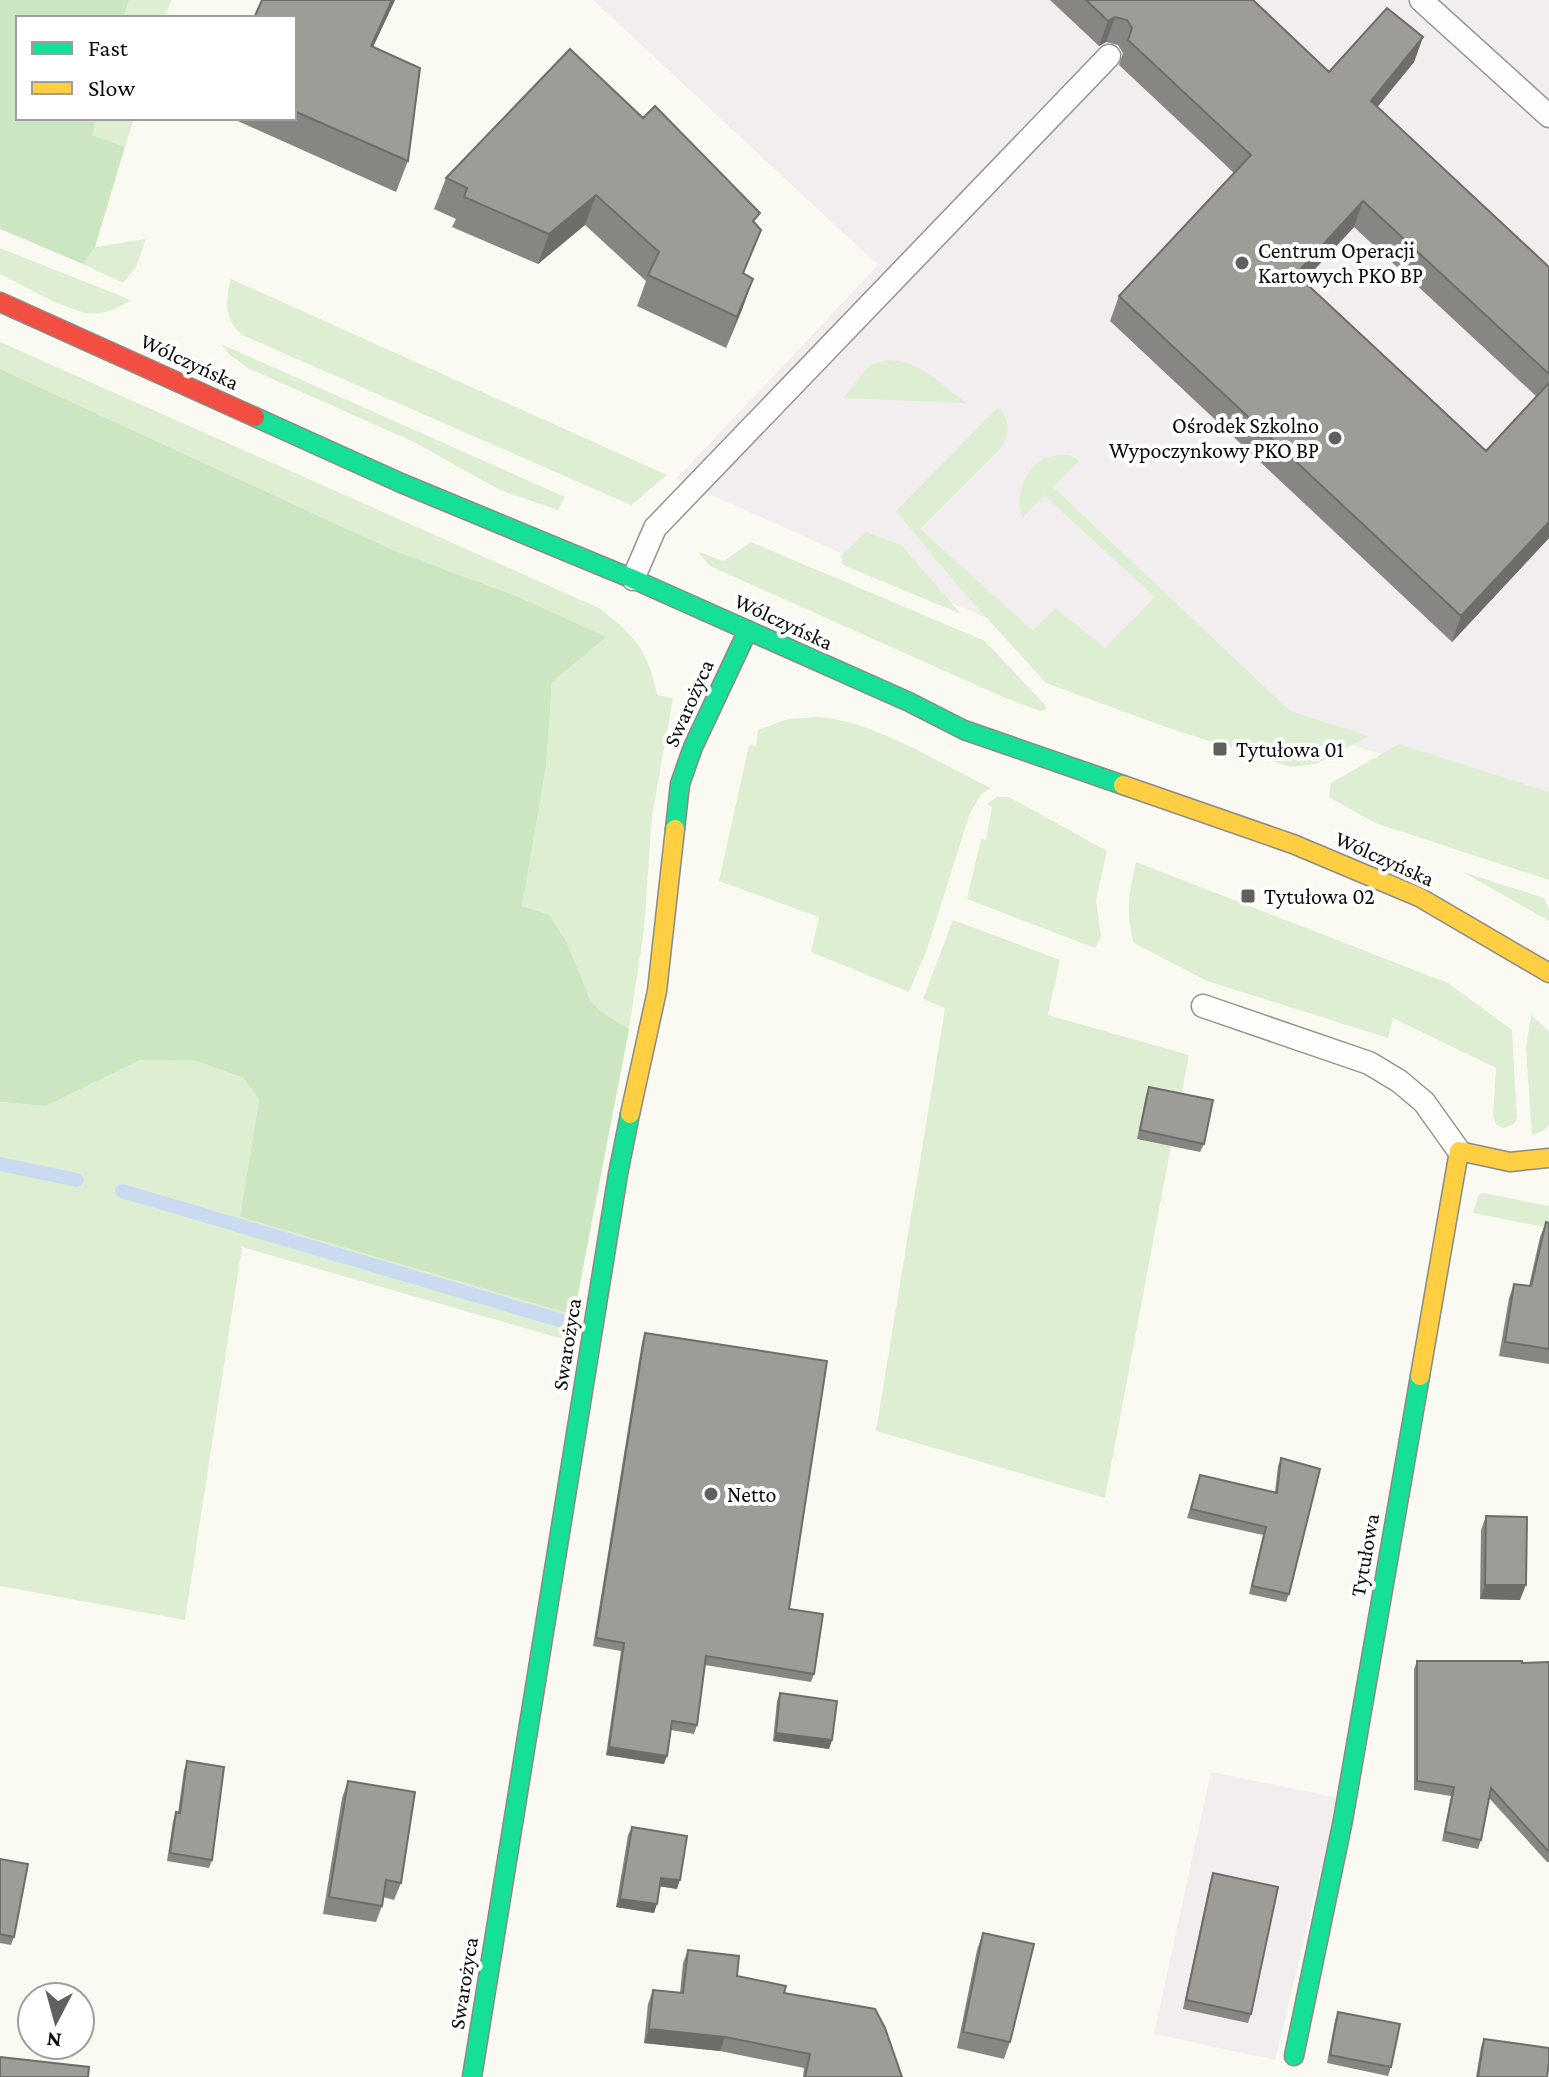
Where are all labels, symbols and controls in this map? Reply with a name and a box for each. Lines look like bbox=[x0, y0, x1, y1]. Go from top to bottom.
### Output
legend bbox=[16, 16, 296, 120]
text: Fast bbox=[88, 34, 129, 61]
text: Slow bbox=[88, 74, 135, 101]
place label: Centrum Operacji Kartowych PKO BP bbox=[1258, 238, 1423, 288]
marker: Centrum Operacji Kartowych PKO BP bbox=[1233, 254, 1251, 272]
street label: Wólczyńska bbox=[137, 328, 243, 395]
place label: Ośrodek Szkolno Wypoczynkowy PKO BP bbox=[1109, 413, 1319, 463]
marker: Ośrodek Szkolno Wypoczynkowy PKO BP bbox=[1326, 429, 1344, 447]
street label: Wólczyńska bbox=[731, 588, 837, 655]
street label: Swarożyca bbox=[658, 656, 719, 751]
place label: Tytułowa 01 bbox=[1236, 737, 1344, 762]
marker: Tytułowa 01 bbox=[1211, 740, 1229, 758]
street label: Wólczyńska bbox=[1332, 826, 1438, 891]
place label: Tytułowa 02 bbox=[1264, 884, 1375, 909]
marker: Tytułowa 02 bbox=[1239, 887, 1257, 905]
street label: Swarożyca bbox=[547, 1296, 586, 1392]
place label: Netto bbox=[727, 1482, 776, 1507]
marker: Netto bbox=[702, 1485, 720, 1503]
street label: Tytułowa bbox=[1345, 1512, 1384, 1599]
street label: Swarożyca bbox=[444, 1935, 483, 2031]
north arrow bbox=[16, 1981, 96, 2061]
text: N bbox=[45, 2027, 63, 2054]

